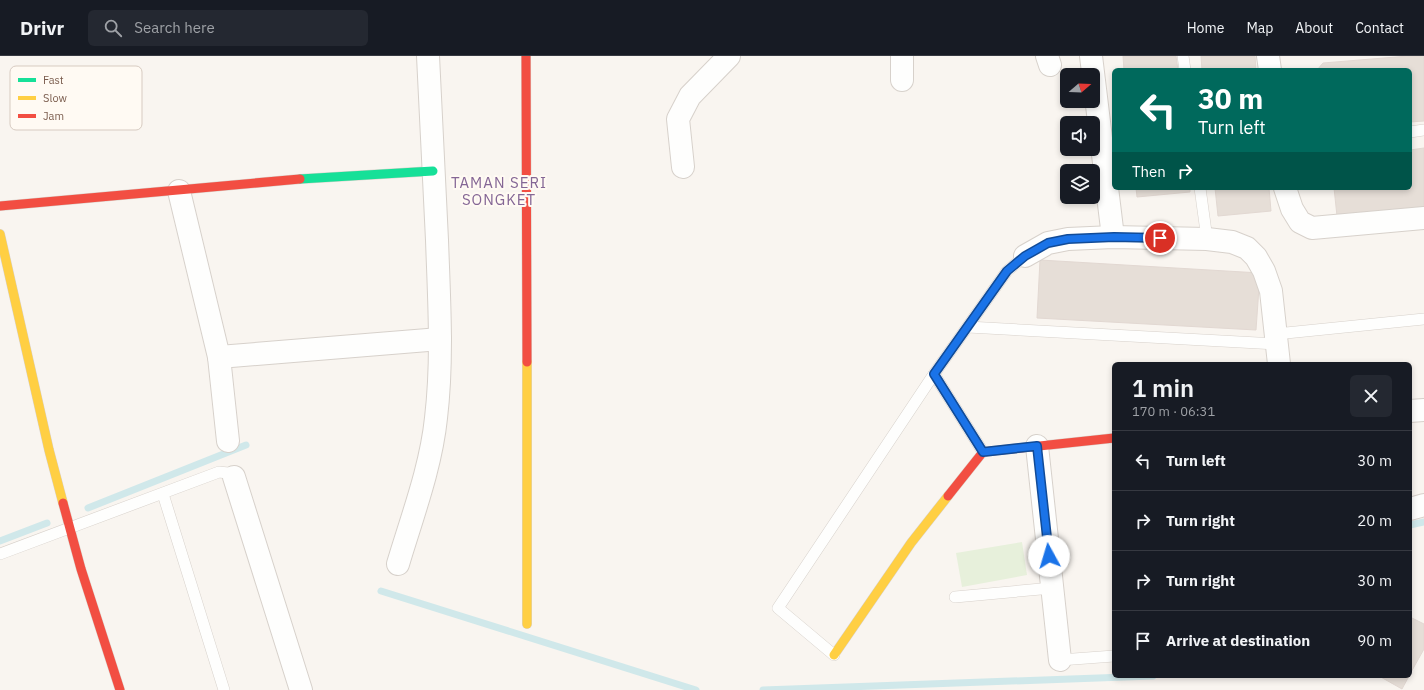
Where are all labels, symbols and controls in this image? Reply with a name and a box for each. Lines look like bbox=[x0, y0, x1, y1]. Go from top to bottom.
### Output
search box bbox=[88, 10, 368, 46]
text: Drivr bbox=[20, 16, 64, 40]
icon: search bbox=[102, 17, 124, 39]
text: Search here bbox=[134, 18, 215, 37]
text: Home bbox=[1187, 19, 1224, 37]
text: Map bbox=[1246, 19, 1273, 37]
text: About bbox=[1295, 19, 1333, 37]
text: Contact bbox=[1355, 19, 1404, 37]
legend bbox=[10, 66, 142, 130]
north arrow bbox=[1060, 68, 1100, 108]
map controls bbox=[1060, 68, 1100, 204]
text: Fast bbox=[43, 73, 64, 87]
text: 30 m bbox=[1198, 80, 1263, 117]
icon: left bbox=[1132, 84, 1184, 136]
text: Slow bbox=[43, 91, 67, 105]
text: Jam bbox=[43, 109, 64, 123]
button: sound bbox=[1060, 116, 1100, 156]
text: Turn left bbox=[1198, 116, 1266, 139]
icon: right bbox=[1174, 160, 1196, 182]
text: Then bbox=[1132, 162, 1166, 181]
button: layers bbox=[1060, 164, 1100, 204]
district label: TAMAN SERI SONGKET bbox=[451, 173, 547, 209]
pin bbox=[1143, 221, 1177, 255]
icon: arrive bbox=[1149, 227, 1171, 249]
text: 1 min bbox=[1132, 372, 1194, 404]
button: close bbox=[1350, 375, 1392, 417]
text: 170 m · 06:31 bbox=[1132, 403, 1215, 420]
icon: left bbox=[1132, 450, 1154, 472]
text: Turn left bbox=[1166, 451, 1226, 470]
text: 30 m bbox=[1357, 451, 1392, 470]
icon: right bbox=[1132, 510, 1154, 532]
text: Turn right bbox=[1166, 511, 1235, 530]
text: 20 m bbox=[1357, 511, 1392, 530]
position arrow bbox=[1028, 535, 1070, 577]
icon: right bbox=[1132, 570, 1154, 592]
text: Turn right bbox=[1166, 571, 1235, 590]
text: 30 m bbox=[1357, 571, 1392, 590]
icon: arrive bbox=[1132, 630, 1154, 652]
text: Arrive at destination bbox=[1166, 631, 1310, 650]
text: 90 m bbox=[1357, 631, 1392, 650]

